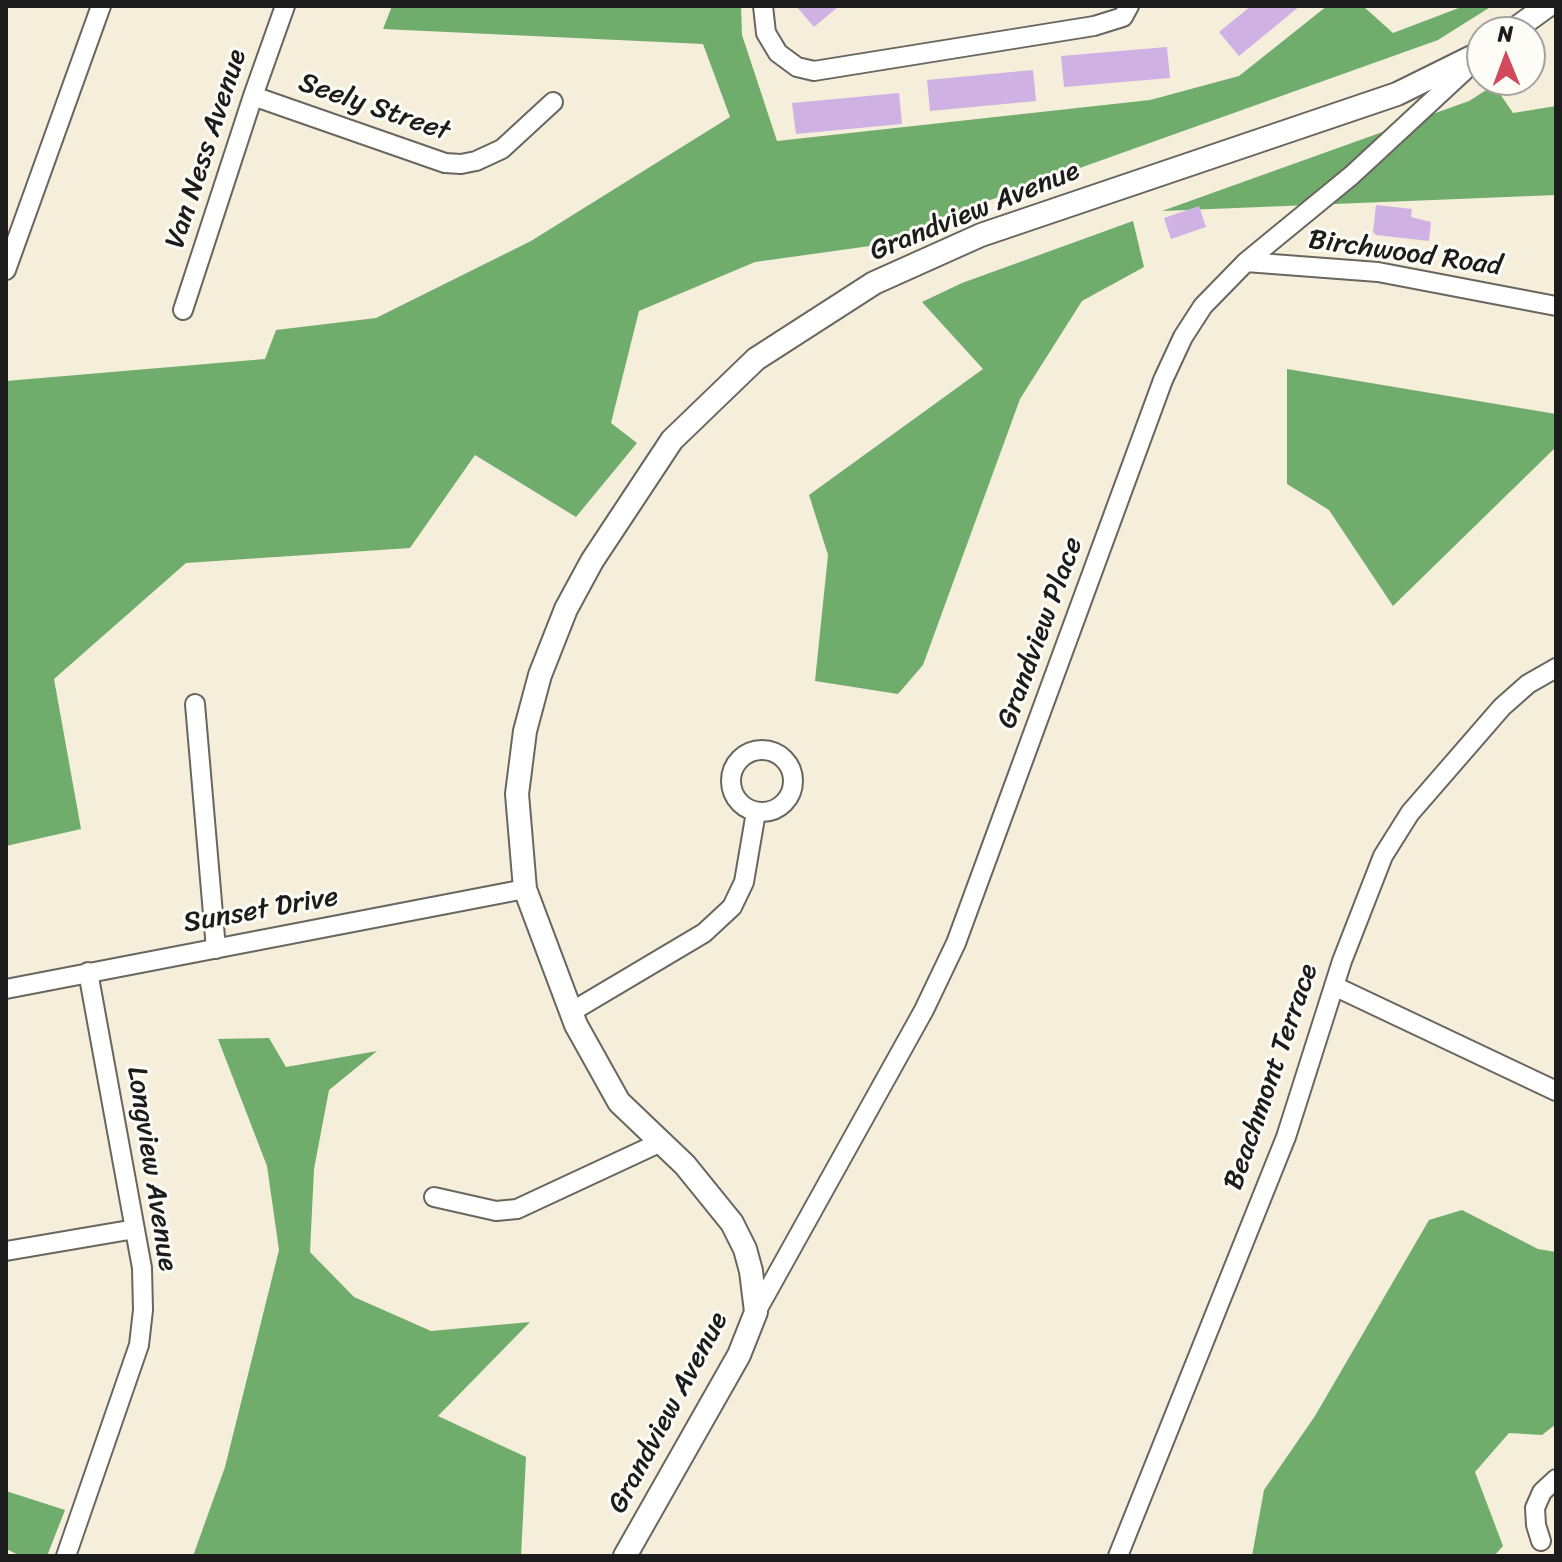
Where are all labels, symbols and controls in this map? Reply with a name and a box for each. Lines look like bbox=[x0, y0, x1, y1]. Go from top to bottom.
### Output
text: N bbox=[1498, 14, 1514, 53]
north arrow bbox=[1466, 16, 1546, 96]
street label: Van Ness Avenue bbox=[159, 45, 255, 253]
street label: Seely Street bbox=[294, 66, 454, 150]
street label: Grandview Avenue bbox=[865, 155, 1085, 269]
street label: Birchwood Road bbox=[1306, 224, 1504, 284]
street label: Grandview Place bbox=[991, 533, 1091, 733]
street label: Sunset Drive bbox=[181, 881, 341, 941]
street label: Beachmont Terrace bbox=[1218, 960, 1326, 1194]
street label: Longview Avenue bbox=[118, 1064, 184, 1274]
street label: Grandview Avenue bbox=[602, 1307, 736, 1519]

